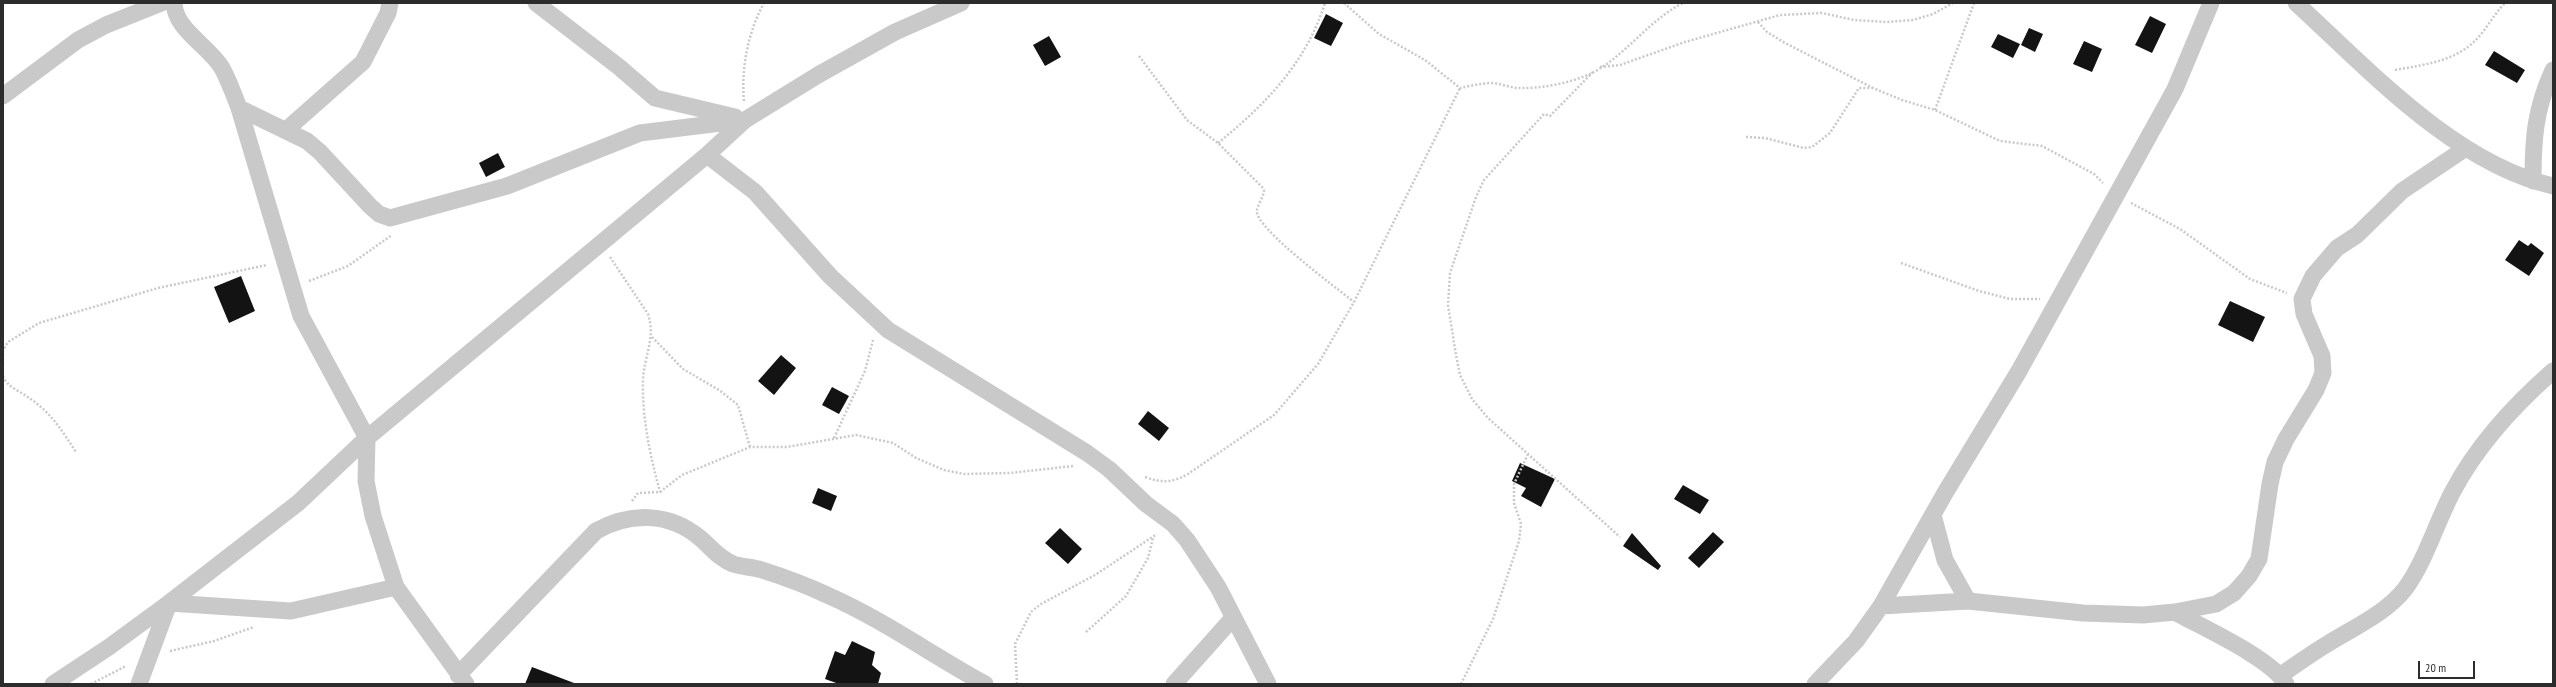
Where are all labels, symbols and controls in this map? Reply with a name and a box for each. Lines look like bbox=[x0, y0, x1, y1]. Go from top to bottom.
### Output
scale bar bbox=[2420, 653, 2477, 679]
text: 20 m bbox=[2425, 660, 2446, 675]

